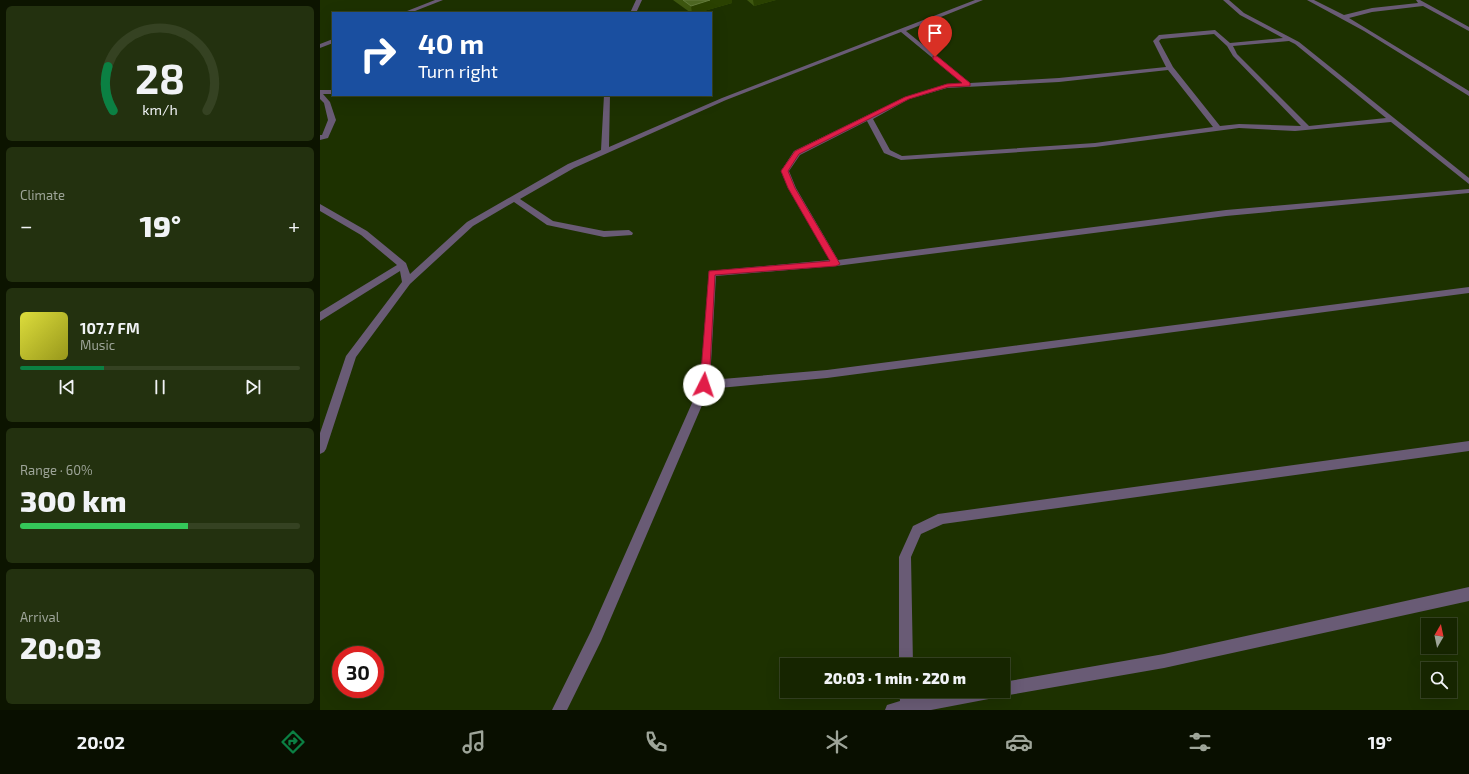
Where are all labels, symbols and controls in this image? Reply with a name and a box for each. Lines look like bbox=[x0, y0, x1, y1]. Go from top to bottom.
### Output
pin bbox=[918, 16, 952, 57]
icon: arrive bbox=[924, 22, 946, 44]
text: 40 m bbox=[418, 26, 484, 60]
icon: right bbox=[352, 28, 404, 80]
text: 28 bbox=[135, 52, 185, 102]
text: Turn right bbox=[418, 60, 498, 82]
text: km/h bbox=[142, 101, 178, 118]
text: Climate bbox=[20, 187, 65, 203]
text: 19° bbox=[140, 207, 181, 243]
text: − bbox=[20, 212, 33, 238]
text: + bbox=[288, 212, 300, 238]
text: 107.7 FM bbox=[80, 319, 140, 337]
text: Music bbox=[80, 337, 115, 353]
position arrow bbox=[683, 364, 725, 406]
icon: previous bbox=[56, 376, 78, 398]
icon: pause bbox=[149, 376, 171, 398]
icon: next bbox=[242, 376, 264, 398]
text: Range · 60% bbox=[20, 462, 93, 478]
text: 300 km bbox=[20, 482, 126, 518]
text: Arrival bbox=[20, 609, 60, 625]
north arrow bbox=[1421, 618, 1457, 654]
map controls bbox=[1421, 618, 1457, 698]
text: 20:03 bbox=[20, 629, 102, 665]
speed limit sign: 30 bbox=[332, 646, 384, 698]
button: search bbox=[1421, 662, 1457, 698]
text: 20:03 · 1 min · 220 m bbox=[824, 669, 966, 687]
icon: directions bbox=[279, 728, 307, 756]
icon: music bbox=[460, 728, 488, 756]
icon: phone bbox=[642, 728, 670, 756]
icon: climate bbox=[823, 728, 851, 756]
icon: car bbox=[1005, 728, 1033, 756]
icon: filters bbox=[1186, 728, 1214, 756]
text: 20:02 bbox=[77, 731, 125, 753]
text: 19° bbox=[1368, 731, 1392, 753]

